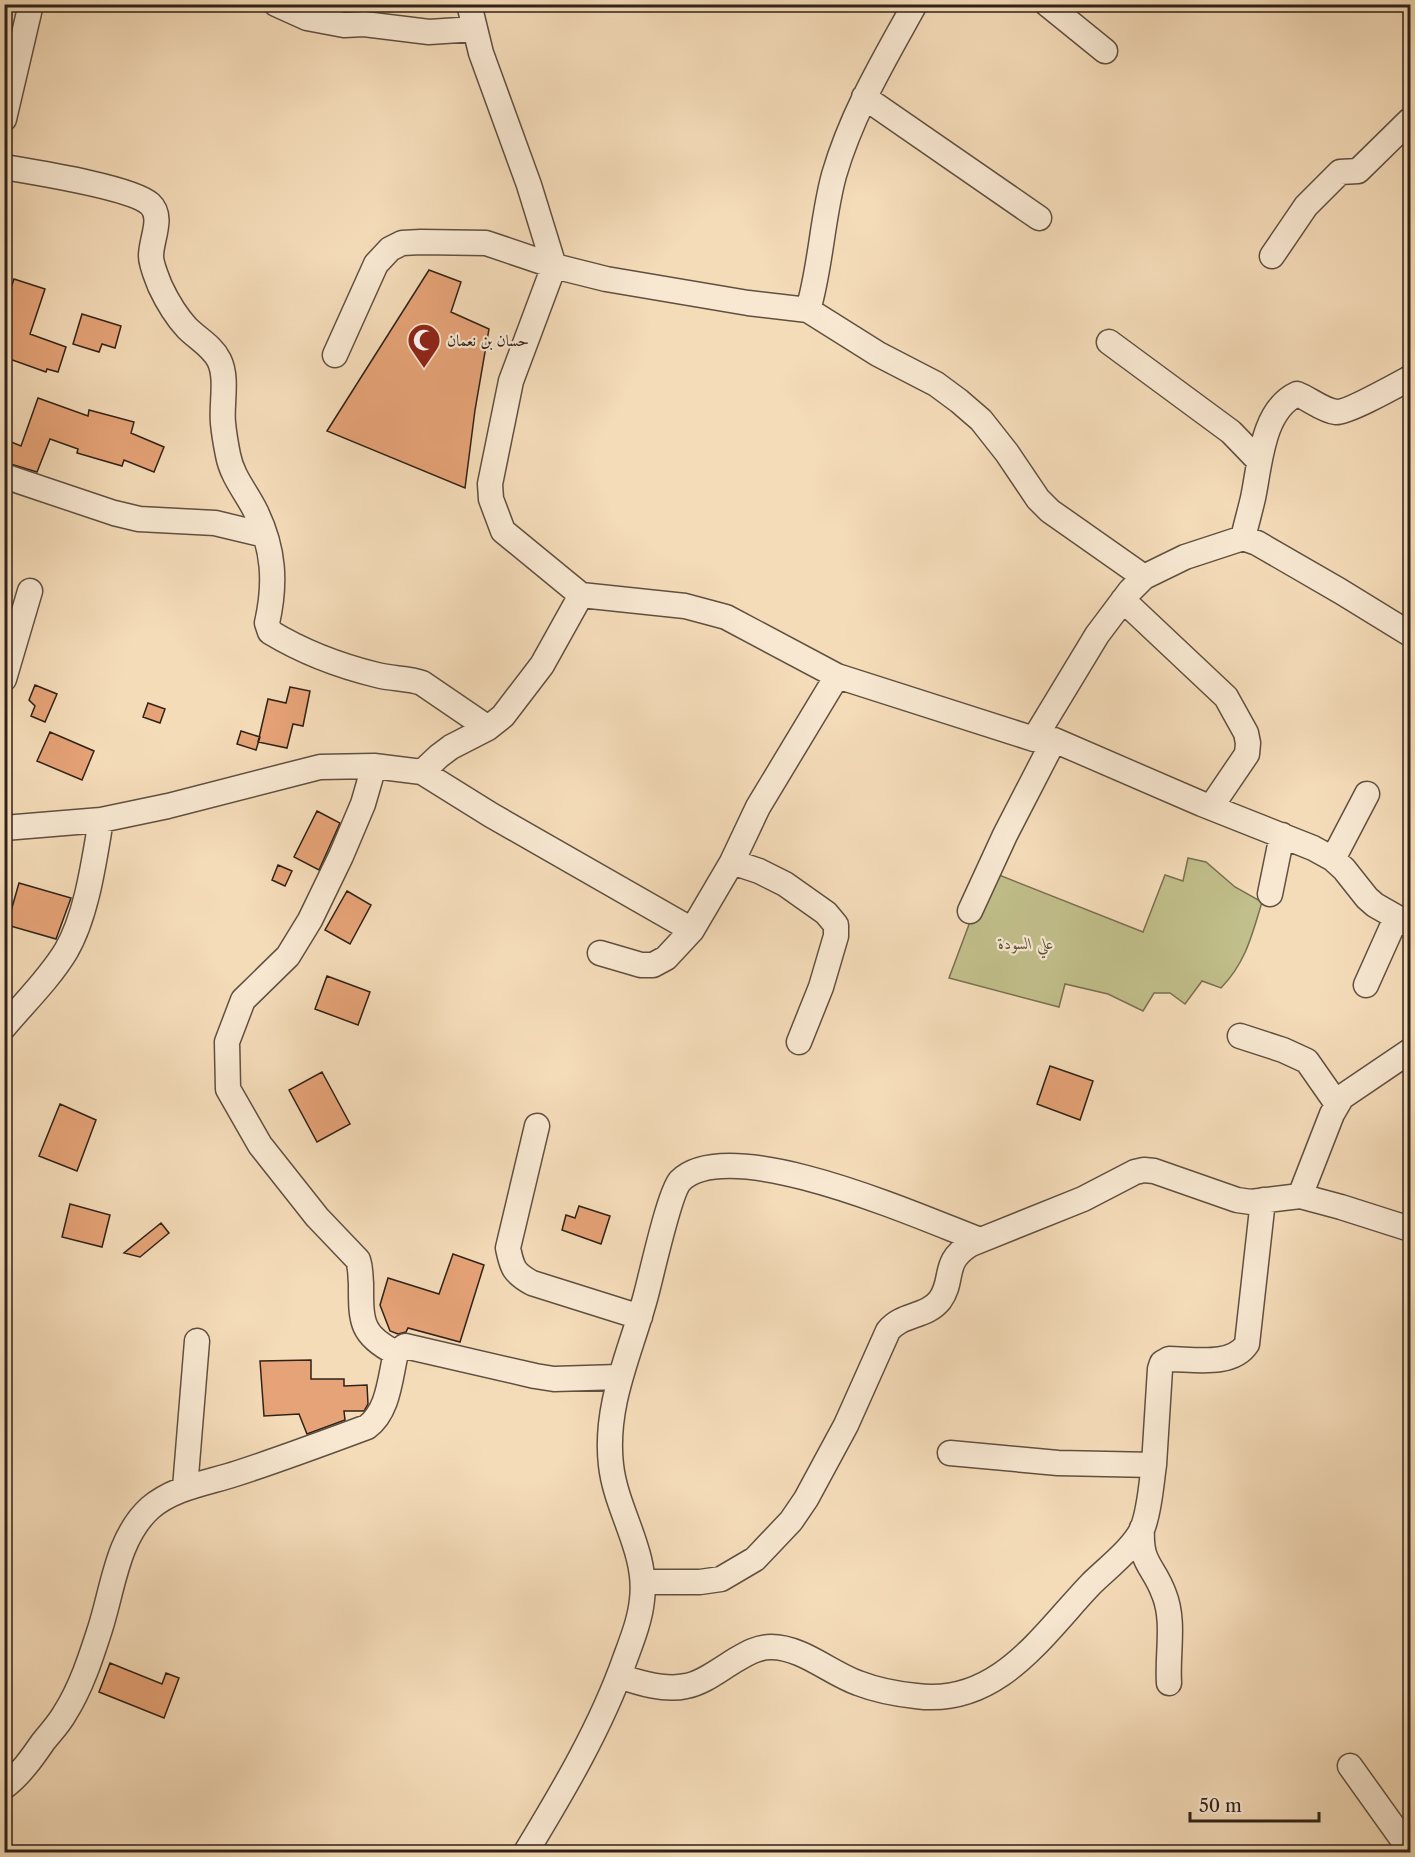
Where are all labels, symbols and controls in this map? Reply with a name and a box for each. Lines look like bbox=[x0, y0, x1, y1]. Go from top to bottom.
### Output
mosque icon: حسان بن نعمان bbox=[406, 322, 442, 369]
place label: حسان بن نعمان bbox=[447, 330, 529, 351]
park label: علي السودة bbox=[997, 933, 1054, 959]
scale bar bbox=[1190, 1785, 1319, 1823]
text: 50 m bbox=[1199, 1795, 1242, 1817]

